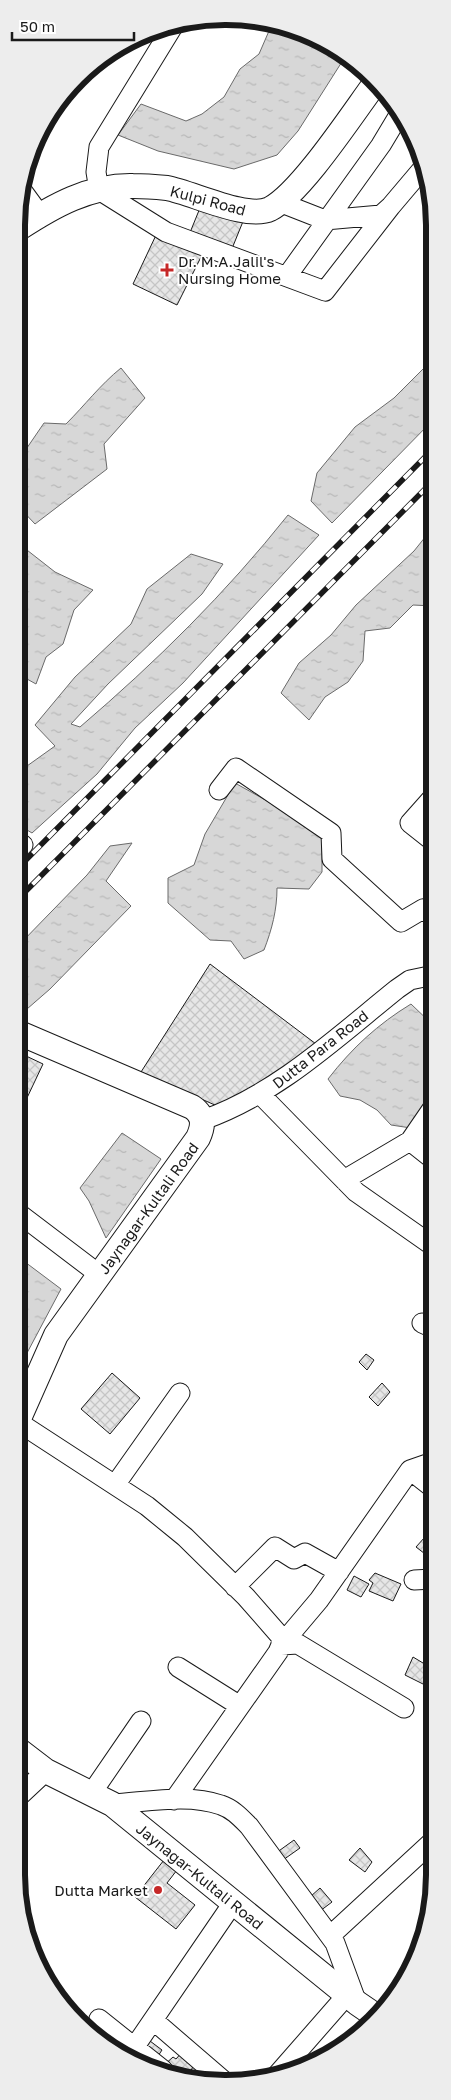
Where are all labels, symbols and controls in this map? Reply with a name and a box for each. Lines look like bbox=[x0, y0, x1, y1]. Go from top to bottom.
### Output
scale bar bbox=[12, 10, 135, 42]
text: 50 m bbox=[20, 17, 55, 35]
street label: Kulpi Road bbox=[168, 181, 248, 219]
place label: Dr. M.A.Jalil's Nursing Home bbox=[178, 252, 281, 287]
marker: Dr. M.A.Jalil's Nursing Home bbox=[160, 263, 174, 277]
street label: Dutta Para Road bbox=[269, 1006, 371, 1092]
street label: Jaynagar-Kultali Road bbox=[94, 1139, 202, 1277]
street label: Jaynagar-Kultali Road bbox=[133, 1819, 267, 1933]
place label: Dutta Market bbox=[54, 1881, 148, 1899]
marker: Dutta Market bbox=[152, 1884, 164, 1896]

